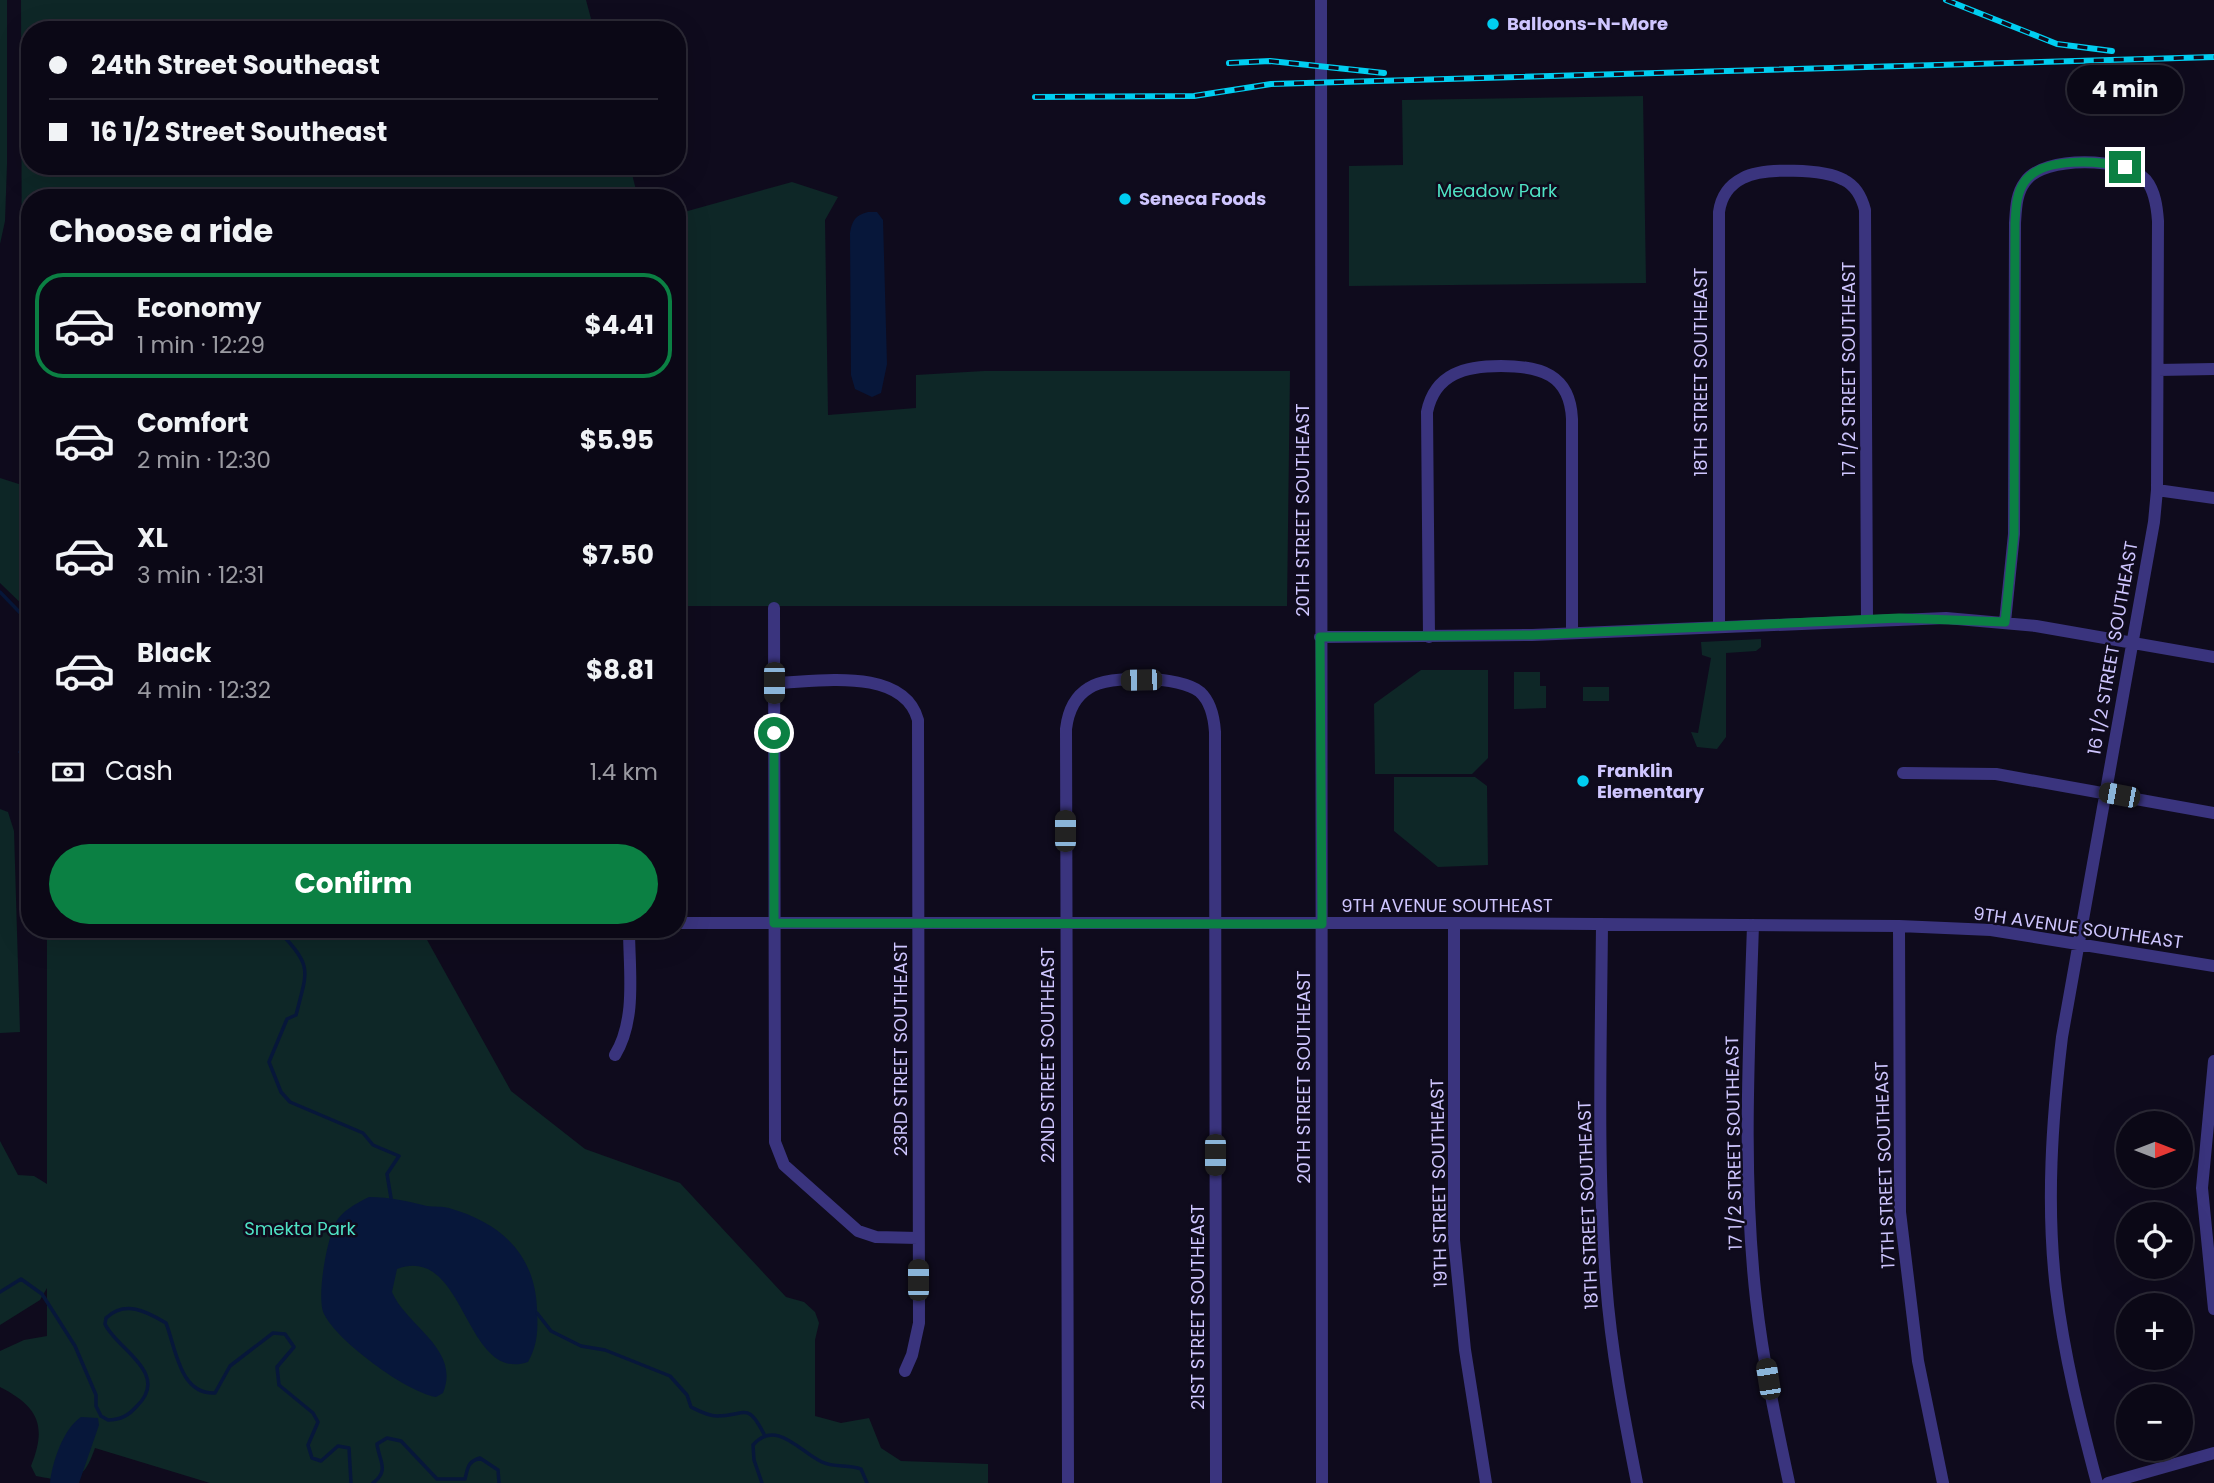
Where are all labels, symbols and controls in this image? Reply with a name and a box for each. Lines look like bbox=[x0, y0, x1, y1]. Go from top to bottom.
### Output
place label: Balloons-N-More bbox=[1507, 11, 1668, 36]
marker: Balloons-N-More bbox=[1485, 16, 1501, 32]
text: 24th Street Southeast bbox=[91, 47, 380, 83]
callout: 4 min bbox=[2067, 66, 2183, 114]
text: 4 min bbox=[2091, 73, 2159, 105]
text: 16 1/2 Street Southeast bbox=[91, 114, 387, 150]
route end bbox=[2109, 151, 2141, 183]
park label: Meadow Park bbox=[1437, 178, 1558, 203]
place label: Seneca Foods bbox=[1139, 186, 1266, 211]
marker: Seneca Foods bbox=[1117, 191, 1133, 207]
text: Choose a ride bbox=[49, 208, 273, 253]
street label: 17 1/2 STREET SOUTHEAST bbox=[1836, 261, 1861, 476]
street label: 18TH STREET SOUTHEAST bbox=[1688, 267, 1713, 477]
text: Economy bbox=[137, 290, 261, 326]
icon: car bbox=[53, 294, 116, 357]
text: $4.41 bbox=[585, 307, 654, 343]
text: 1 min · 12:29 bbox=[137, 329, 265, 361]
street label: 20TH STREET SOUTHEAST bbox=[1290, 403, 1315, 617]
text: Comfort bbox=[137, 405, 249, 441]
icon: car bbox=[53, 409, 116, 472]
text: $5.95 bbox=[580, 422, 654, 458]
text: 2 min · 12:30 bbox=[137, 444, 271, 476]
text: XL bbox=[137, 520, 168, 556]
icon: car bbox=[53, 524, 116, 587]
text: $7.50 bbox=[582, 537, 654, 573]
street label: 16 1/2 STREET SOUTHEAST bbox=[2081, 539, 2144, 757]
text: 3 min · 12:31 bbox=[137, 559, 264, 591]
text: Black bbox=[137, 635, 211, 671]
icon: car bbox=[53, 639, 116, 702]
text: $8.81 bbox=[586, 652, 654, 688]
car bbox=[764, 662, 785, 704]
car bbox=[1120, 669, 1163, 691]
text: 4 min · 12:32 bbox=[137, 674, 271, 706]
route start bbox=[758, 717, 790, 749]
icon: cash bbox=[49, 753, 87, 791]
text: Cash bbox=[105, 753, 173, 789]
text: 1.4 km bbox=[590, 756, 658, 788]
place label: Franklin Elementary bbox=[1597, 758, 1705, 804]
marker: Franklin Elementary bbox=[1575, 773, 1591, 789]
car bbox=[2097, 781, 2142, 809]
car bbox=[1055, 810, 1076, 852]
button: Confirm bbox=[49, 844, 658, 924]
street label: 9TH AVENUE SOUTHEAST bbox=[1341, 893, 1553, 918]
street label: 9TH AVENUE SOUTHEAST bbox=[1972, 900, 2185, 955]
street label: 23RD STREET SOUTHEAST bbox=[888, 942, 913, 1156]
street label: 22ND STREET SOUTHEAST bbox=[1035, 947, 1060, 1163]
street label: 20TH STREET SOUTHEAST bbox=[1291, 970, 1316, 1184]
street label: 17 1/2 STREET SOUTHEAST bbox=[1719, 1035, 1748, 1251]
street label: 17TH STREET SOUTHEAST bbox=[1868, 1061, 1901, 1269]
street label: 19TH STREET SOUTHEAST bbox=[1424, 1078, 1453, 1288]
street label: 18TH STREET SOUTHEAST bbox=[1571, 1100, 1604, 1310]
north arrow bbox=[2116, 1111, 2193, 1188]
map controls bbox=[2116, 1111, 2193, 1461]
car bbox=[1205, 1134, 1226, 1176]
button: locate bbox=[2116, 1202, 2193, 1279]
street label: 21ST STREET SOUTHEAST bbox=[1185, 1204, 1210, 1410]
park label: Smekta Park bbox=[244, 1216, 357, 1241]
car bbox=[908, 1259, 929, 1301]
button: + bbox=[2116, 1293, 2193, 1370]
car bbox=[1755, 1357, 1782, 1401]
button: − bbox=[2116, 1384, 2193, 1461]

